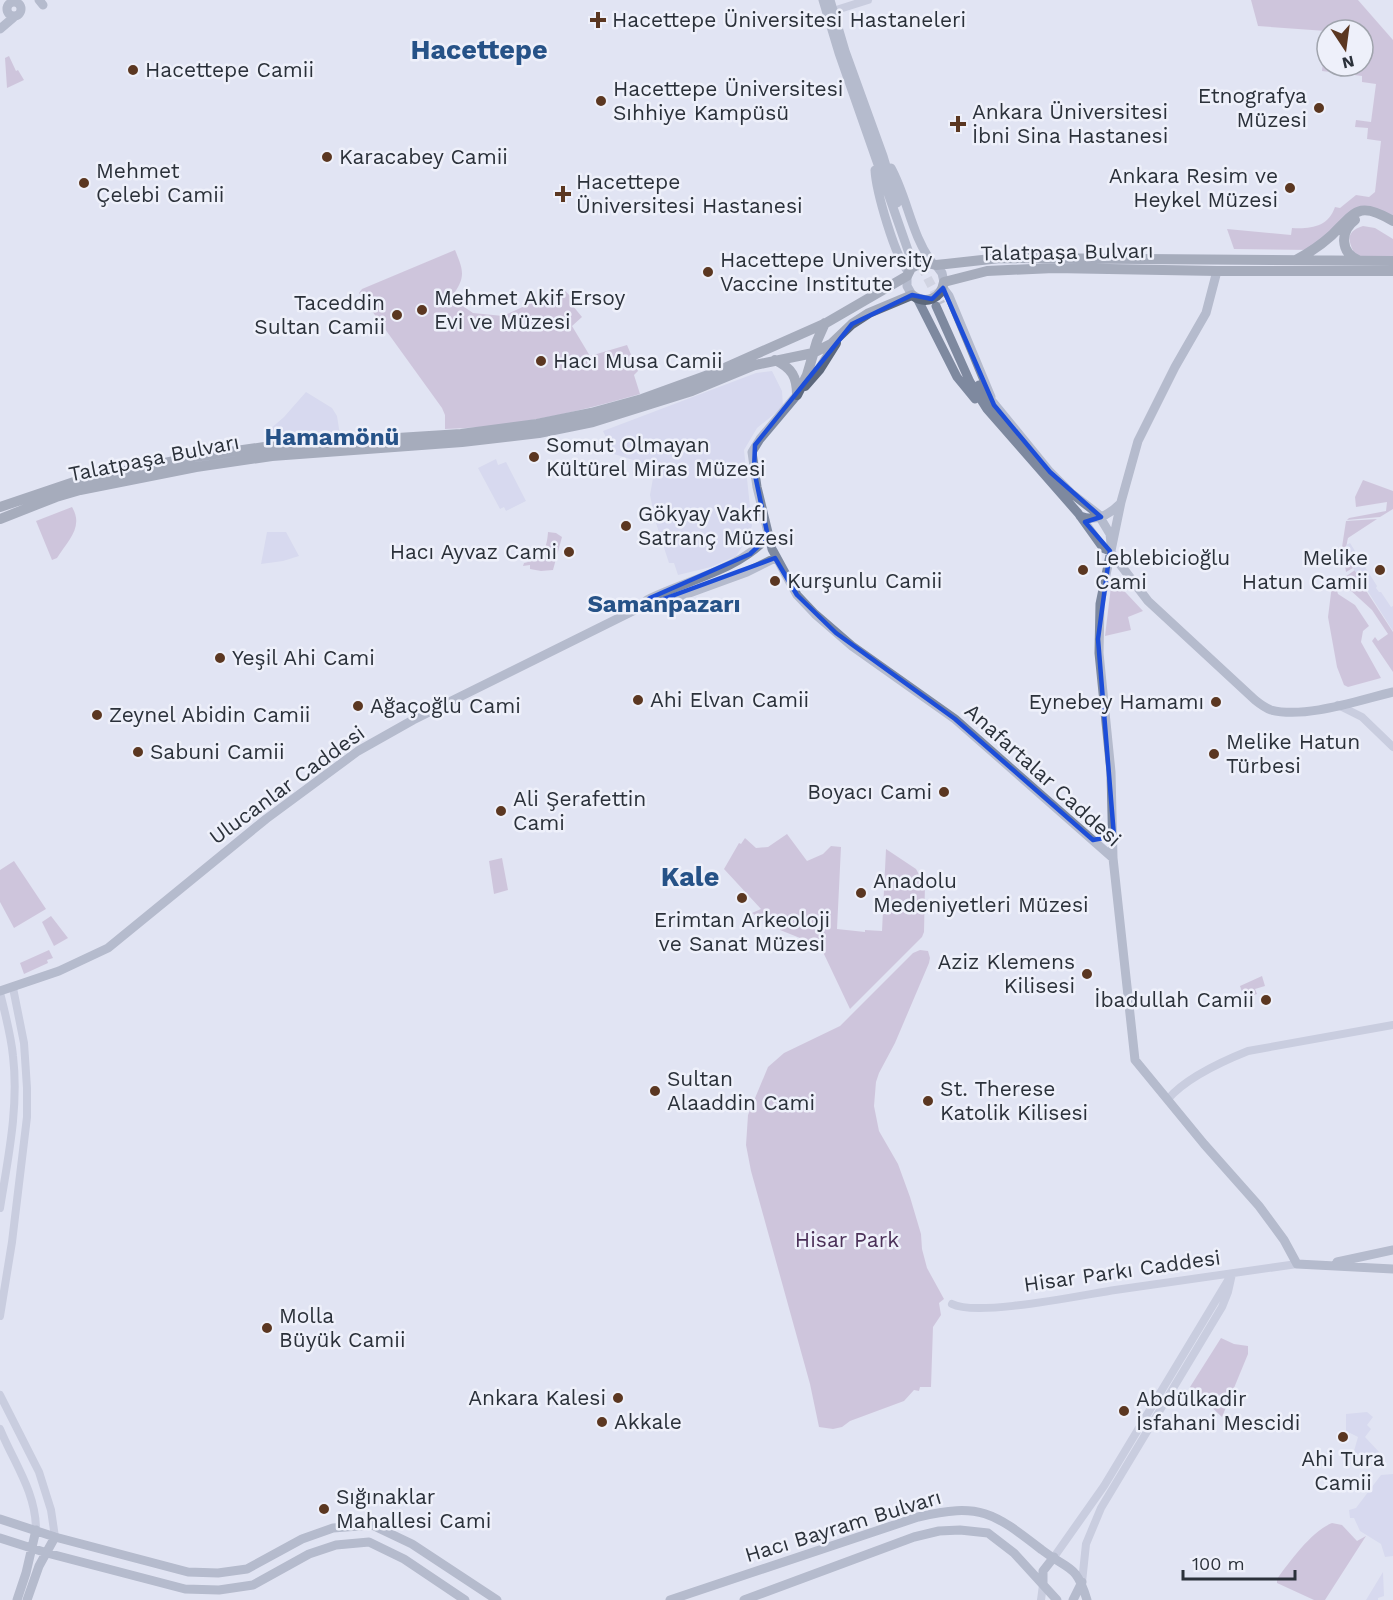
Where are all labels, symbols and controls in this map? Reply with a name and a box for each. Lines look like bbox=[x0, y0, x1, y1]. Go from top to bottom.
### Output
place label: Hacettepe Üniversitesi Hastaneleri bbox=[612, 7, 966, 32]
marker: Hacettepe Üniversitesi Hastaneleri bbox=[589, 11, 607, 29]
north arrow bbox=[1315, 18, 1375, 78]
district label: Hacettepe bbox=[410, 34, 548, 66]
text: N bbox=[1340, 52, 1356, 73]
place label: Hacettepe Camii bbox=[145, 57, 314, 82]
marker: Hacettepe Camii bbox=[126, 63, 140, 77]
place label: Hacettepe Üniversitesi Sıhhiye Kampüsü bbox=[613, 76, 843, 125]
place label: Etnografya Müzesi bbox=[1198, 83, 1307, 132]
marker: Hacettepe Üniversitesi Sıhhiye Kampüsü bbox=[594, 94, 608, 108]
place label: Ankara Üniversitesi İbni Sina Hastanesi bbox=[972, 99, 1168, 148]
marker: Etnografya Müzesi bbox=[1312, 101, 1326, 115]
marker: Ankara Üniversitesi İbni Sina Hastanesi bbox=[949, 115, 967, 133]
place label: Karacabey Camii bbox=[339, 144, 508, 169]
marker: Karacabey Camii bbox=[320, 150, 334, 164]
place label: Mehmet Çelebi Camii bbox=[96, 158, 224, 207]
place label: Ankara Resim ve Heykel Müzesi bbox=[1109, 163, 1278, 212]
place label: Hacettepe Üniversitesi Hastanesi bbox=[576, 169, 803, 218]
marker: Mehmet Çelebi Camii bbox=[77, 176, 91, 190]
marker: Ankara Resim ve Heykel Müzesi bbox=[1283, 181, 1297, 195]
marker: Hacettepe Üniversitesi Hastanesi bbox=[554, 185, 572, 203]
street label: Talatpaşa Bulvarı bbox=[980, 237, 1154, 266]
place label: Hacettepe University Vaccine Institute bbox=[720, 247, 933, 296]
marker: Hacettepe University Vaccine Institute bbox=[701, 265, 715, 279]
place label: Mehmet Akif Ersoy Evi ve Müzesi bbox=[434, 285, 626, 334]
place label: Taceddin Sultan Camii bbox=[254, 290, 385, 339]
marker: Mehmet Akif Ersoy Evi ve Müzesi bbox=[415, 303, 429, 317]
marker: Taceddin Sultan Camii bbox=[390, 308, 404, 322]
place label: Hacı Musa Camii bbox=[553, 348, 723, 373]
marker: Hacı Musa Camii bbox=[534, 354, 548, 368]
district label: Hamamönü bbox=[265, 423, 399, 451]
street label: Talatpaşa Bulvarı bbox=[67, 429, 241, 486]
place label: Somut Olmayan Kültürel Miras Müzesi bbox=[546, 432, 766, 481]
marker: Somut Olmayan Kültürel Miras Müzesi bbox=[527, 450, 541, 464]
place label: Gökyay Vakfı Satranç Müzesi bbox=[638, 501, 794, 550]
marker: Gökyay Vakfı Satranç Müzesi bbox=[619, 519, 633, 533]
place label: Hacı Ayvaz Cami bbox=[390, 539, 557, 564]
marker: Hacı Ayvaz Cami bbox=[562, 545, 576, 559]
place label: Leblebicioğlu Cami bbox=[1095, 545, 1230, 594]
place label: Melike Hatun Camii bbox=[1242, 545, 1368, 594]
marker: Leblebicioğlu Cami bbox=[1076, 563, 1090, 577]
marker: Melike Hatun Camii bbox=[1373, 563, 1387, 577]
place label: Kurşunlu Camii bbox=[787, 568, 942, 593]
marker: Kurşunlu Camii bbox=[768, 574, 782, 588]
district label: Samanpazarı bbox=[587, 590, 741, 618]
place label: Yeşil Ahi Cami bbox=[232, 645, 375, 670]
marker: Yeşil Ahi Cami bbox=[213, 651, 227, 665]
place label: Ahi Elvan Camii bbox=[650, 687, 809, 712]
place label: Eynebey Hamamı bbox=[1028, 689, 1204, 714]
place label: Ağaçoğlu Cami bbox=[370, 693, 521, 718]
marker: Ahi Elvan Camii bbox=[631, 693, 645, 707]
marker: Eynebey Hamamı bbox=[1209, 695, 1223, 709]
street label: Anafartalar Caddesi bbox=[960, 698, 1127, 851]
marker: Ağaçoğlu Cami bbox=[351, 699, 365, 713]
place label: Zeynel Abidin Camii bbox=[109, 702, 310, 727]
marker: Zeynel Abidin Camii bbox=[90, 708, 104, 722]
street label: Ulucanlar Caddesi bbox=[204, 720, 369, 849]
place label: Melike Hatun Türbesi bbox=[1226, 729, 1360, 778]
place label: Sabuni Camii bbox=[150, 739, 284, 764]
marker: Sabuni Camii bbox=[131, 745, 145, 759]
marker: Melike Hatun Türbesi bbox=[1207, 747, 1221, 761]
place label: Boyacı Cami bbox=[807, 779, 932, 804]
marker: Boyacı Cami bbox=[937, 785, 951, 799]
place label: Ali Şerafettin Cami bbox=[513, 786, 646, 835]
marker: Ali Şerafettin Cami bbox=[494, 804, 508, 818]
district label: Kale bbox=[661, 861, 719, 893]
place label: Anadolu Medeniyetleri Müzesi bbox=[873, 868, 1089, 917]
marker: Anadolu Medeniyetleri Müzesi bbox=[854, 886, 868, 900]
marker: Erimtan Arkeoloji ve Sanat Müzesi bbox=[735, 891, 749, 905]
place label: Erimtan Arkeoloji ve Sanat Müzesi bbox=[654, 907, 830, 956]
place label: Aziz Klemens Kilisesi bbox=[937, 949, 1075, 998]
marker: Aziz Klemens Kilisesi bbox=[1080, 967, 1094, 981]
place label: İbadullah Camii bbox=[1094, 987, 1254, 1012]
marker: İbadullah Camii bbox=[1259, 993, 1273, 1007]
place label: Sultan Alaaddin Cami bbox=[667, 1066, 815, 1115]
place label: St. Therese Katolik Kilisesi bbox=[940, 1076, 1088, 1125]
marker: Sultan Alaaddin Cami bbox=[648, 1084, 662, 1098]
marker: St. Therese Katolik Kilisesi bbox=[921, 1094, 935, 1108]
park label: Hisar Park bbox=[795, 1227, 899, 1252]
street label: Hisar Parkı Caddesi bbox=[1022, 1244, 1222, 1297]
place label: Molla Büyük Camii bbox=[279, 1303, 406, 1352]
marker: Molla Büyük Camii bbox=[260, 1321, 274, 1335]
place label: Ankara Kalesi bbox=[468, 1385, 606, 1410]
place label: Abdülkadir İsfahani Mescidi bbox=[1136, 1386, 1300, 1435]
marker: Ankara Kalesi bbox=[611, 1391, 625, 1405]
marker: Abdülkadir İsfahani Mescidi bbox=[1117, 1404, 1131, 1418]
place label: Akkale bbox=[614, 1409, 682, 1434]
marker: Akkale bbox=[595, 1415, 609, 1429]
marker: Ahi Tura Camii bbox=[1336, 1430, 1350, 1444]
place label: Ahi Tura Camii bbox=[1301, 1446, 1385, 1495]
place label: Sığınaklar Mahallesi Cami bbox=[336, 1484, 491, 1533]
street label: Hacı Bayram Bulvarı bbox=[742, 1484, 944, 1567]
marker: Sığınaklar Mahallesi Cami bbox=[317, 1502, 331, 1516]
scale bar bbox=[1183, 1543, 1296, 1581]
text: 100 m bbox=[1192, 1553, 1245, 1574]

